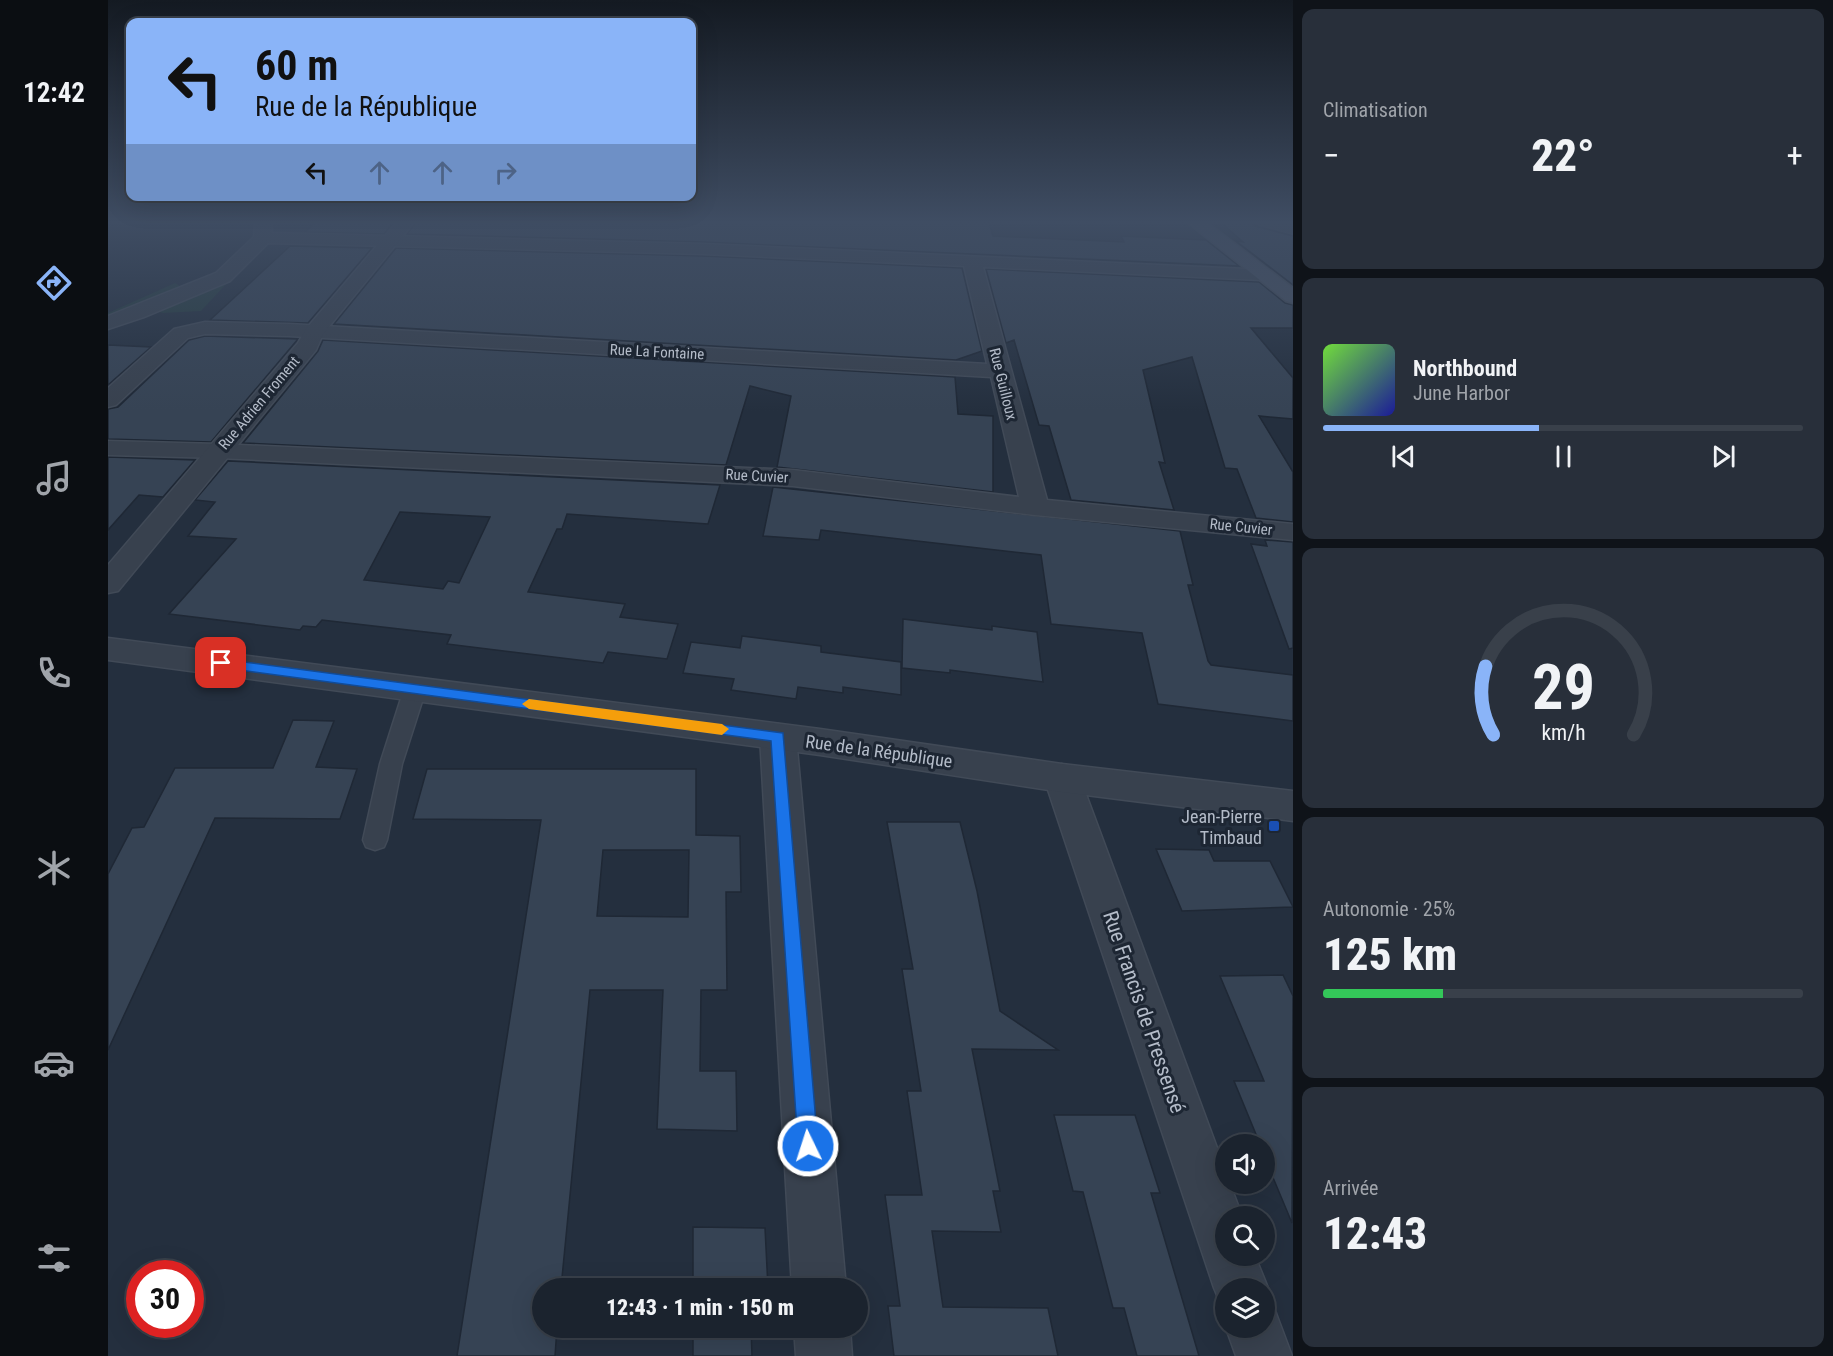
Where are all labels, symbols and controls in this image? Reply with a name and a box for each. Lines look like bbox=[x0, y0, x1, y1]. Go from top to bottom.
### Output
text: 60 m bbox=[255, 41, 338, 90]
icon: left bbox=[156, 42, 234, 120]
text: 12:42 bbox=[23, 77, 85, 109]
text: Rue de la République bbox=[255, 91, 477, 123]
text: Climatisation bbox=[1323, 98, 1428, 122]
text: 22° bbox=[1531, 129, 1595, 182]
text: − bbox=[1323, 136, 1340, 175]
text: + bbox=[1787, 136, 1803, 175]
icon: left bbox=[300, 156, 333, 189]
icon: ahead bbox=[363, 156, 396, 189]
icon: ahead bbox=[426, 156, 459, 189]
icon: right bbox=[489, 156, 522, 189]
icon: directions bbox=[33, 262, 75, 304]
street label: Rue La Fontaine bbox=[609, 341, 705, 363]
street label: Rue Guilloux bbox=[985, 346, 1021, 422]
street label: Rue Adrien Froment bbox=[215, 353, 303, 453]
text: Northbound bbox=[1413, 356, 1517, 381]
text: June Harbor bbox=[1413, 381, 1510, 405]
icon: previous bbox=[1387, 440, 1420, 473]
icon: pause bbox=[1547, 440, 1580, 473]
icon: next bbox=[1707, 440, 1740, 473]
icon: music bbox=[33, 457, 75, 499]
street label: Rue Cuvier bbox=[725, 465, 789, 487]
street label: Rue Cuvier bbox=[1209, 515, 1274, 539]
pin bbox=[195, 637, 246, 688]
icon: arrive bbox=[204, 646, 237, 679]
text: 29 bbox=[1531, 651, 1595, 724]
icon: phone bbox=[33, 652, 75, 694]
text: km/h bbox=[1541, 720, 1585, 745]
street label: Rue de la République bbox=[804, 730, 954, 772]
place label: Jean-Pierre Timbaud bbox=[1181, 806, 1262, 848]
marker: Jean-Pierre Timbaud bbox=[1267, 819, 1281, 833]
icon: climate bbox=[33, 847, 75, 889]
text: Autonomie · 25% bbox=[1323, 897, 1455, 921]
street label: Rue Francis de Pressensé bbox=[1098, 908, 1190, 1116]
text: 125 km bbox=[1323, 928, 1457, 981]
icon: car bbox=[33, 1042, 75, 1084]
position arrow bbox=[776, 1114, 840, 1178]
map controls bbox=[1215, 1134, 1275, 1338]
button: sound bbox=[1215, 1134, 1275, 1194]
text: Arrivée bbox=[1323, 1176, 1379, 1200]
button: search bbox=[1215, 1206, 1275, 1266]
text: 12:43 bbox=[1323, 1207, 1427, 1260]
icon: filters bbox=[33, 1237, 75, 1279]
speed limit sign: 30 bbox=[126, 1260, 204, 1338]
button: layers bbox=[1215, 1278, 1275, 1338]
text: 12:43 · 1 min · 150 m bbox=[606, 1295, 794, 1320]

